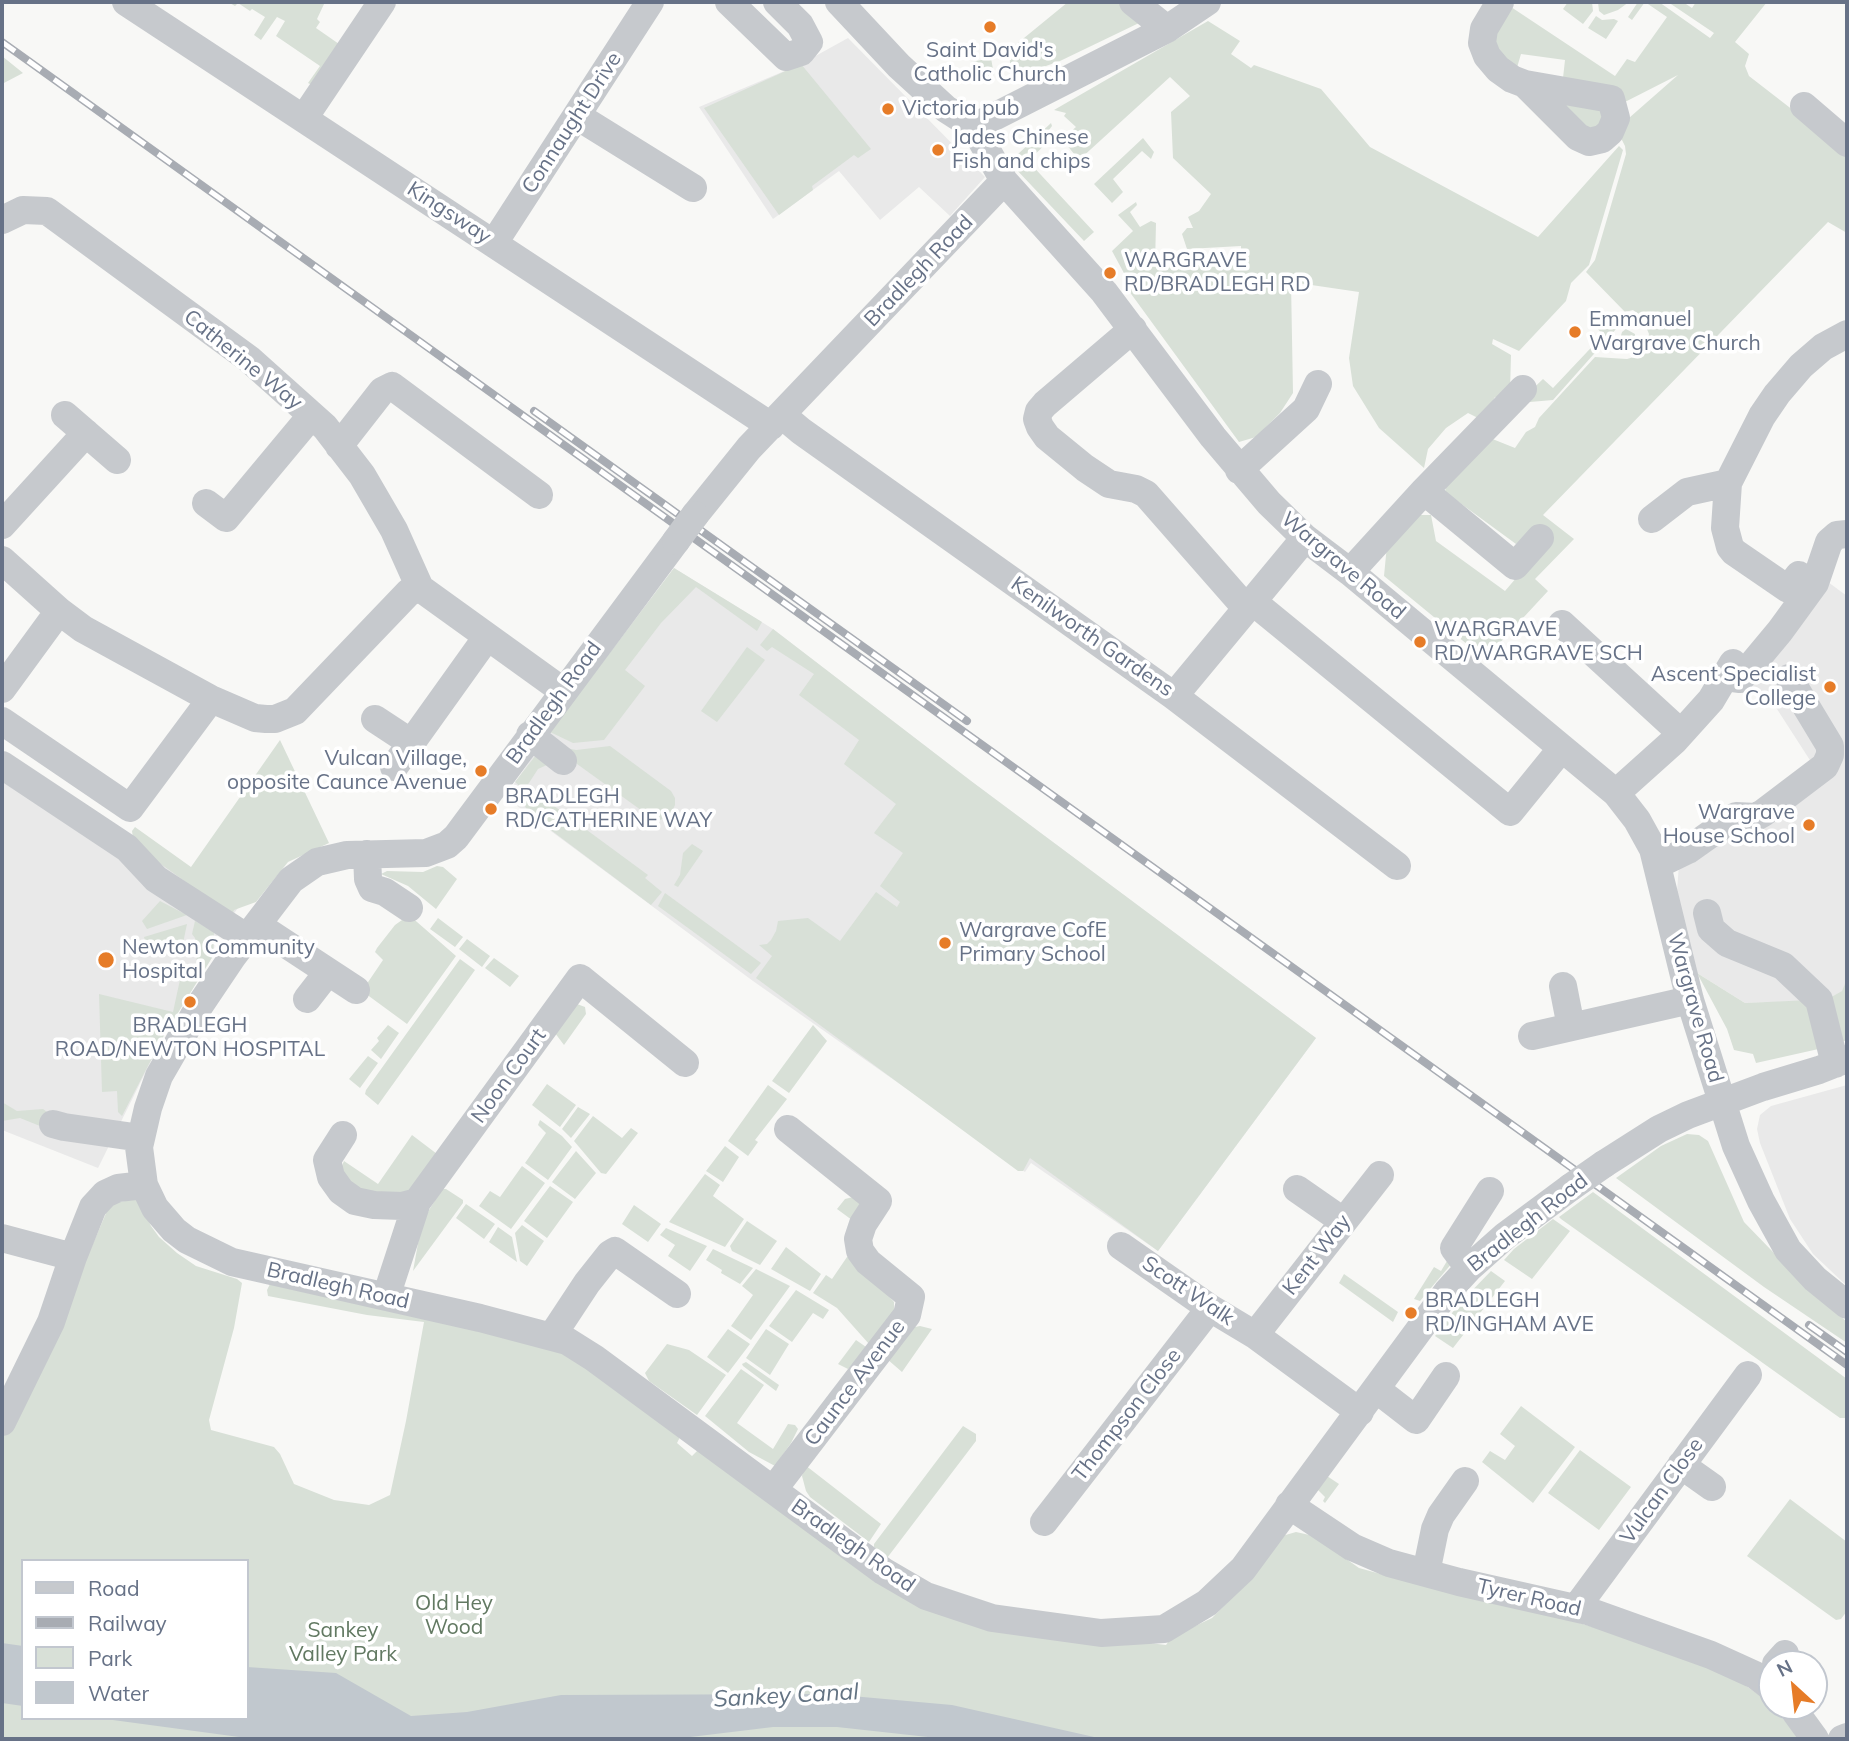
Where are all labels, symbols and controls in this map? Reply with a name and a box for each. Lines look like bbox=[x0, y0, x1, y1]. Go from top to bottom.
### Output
marker: Saint David's Catholic Church bbox=[982, 19, 998, 35]
place label: Saint David's Catholic Church bbox=[913, 38, 1067, 88]
street label: Connaught Drive bbox=[517, 48, 627, 198]
place label: Victoria pub bbox=[902, 96, 1019, 122]
marker: Victoria pub bbox=[880, 101, 896, 117]
place label: Jades Chinese Fish and chips bbox=[952, 125, 1091, 175]
marker: Jades Chinese Fish and chips bbox=[930, 142, 946, 158]
street label: Kingsway bbox=[402, 177, 496, 249]
street label: Bradlegh Road bbox=[859, 210, 979, 332]
place label: WARGRAVE RD/BRADLEGH RD bbox=[1124, 248, 1311, 298]
marker: WARGRAVE RD/BRADLEGH RD bbox=[1102, 265, 1118, 281]
street label: Catherine Way bbox=[179, 304, 307, 416]
place label: Emmanuel Wargrave Church bbox=[1589, 307, 1761, 357]
marker: Emmanuel Wargrave Church bbox=[1567, 324, 1583, 340]
street label: Wargrave Road bbox=[1276, 507, 1410, 625]
street label: Kenilworth Gardens bbox=[1006, 572, 1178, 702]
place label: WARGRAVE RD/WARGRAVE SCH bbox=[1434, 617, 1643, 667]
marker: WARGRAVE RD/WARGRAVE SCH bbox=[1412, 634, 1428, 650]
street label: Bradlegh Road bbox=[501, 637, 607, 769]
place label: Ascent Specialist College bbox=[1651, 662, 1816, 712]
marker: Ascent Specialist College bbox=[1822, 679, 1838, 695]
place label: Vulcan Village, opposite Caunce Avenue bbox=[227, 746, 467, 796]
marker: Vulcan Village, opposite Caunce Avenue bbox=[473, 763, 489, 779]
place label: BRADLEGH RD/CATHERINE WAY bbox=[505, 784, 712, 834]
place label: Wargrave House School bbox=[1663, 800, 1795, 850]
marker: BRADLEGH RD/CATHERINE WAY bbox=[483, 801, 499, 817]
marker: Wargrave House School bbox=[1801, 817, 1817, 833]
place label: Wargrave CofE Primary School bbox=[959, 918, 1107, 968]
street label: Wargrave Road bbox=[1662, 930, 1728, 1086]
place label: Newton Community Hospital bbox=[122, 935, 315, 985]
marker: Wargrave CofE Primary School bbox=[937, 935, 953, 951]
marker: Newton Community Hospital bbox=[96, 950, 116, 970]
marker: BRADLEGH ROAD/NEWTON HOSPITAL bbox=[182, 994, 198, 1010]
place label: BRADLEGH ROAD/NEWTON HOSPITAL bbox=[55, 1013, 325, 1063]
street label: Noon Court bbox=[466, 1024, 552, 1128]
street label: Bradlegh Road bbox=[1463, 1168, 1593, 1278]
street label: Kent Way bbox=[1278, 1210, 1356, 1300]
street label: Scott Walk bbox=[1137, 1251, 1239, 1331]
street label: Bradlegh Road bbox=[264, 1257, 412, 1315]
place label: BRADLEGH RD/INGHAM AVE bbox=[1425, 1288, 1594, 1338]
marker: BRADLEGH RD/INGHAM AVE bbox=[1403, 1305, 1419, 1321]
street label: Caunce Avenue bbox=[799, 1315, 911, 1451]
street label: Thompson Close bbox=[1067, 1344, 1187, 1486]
street label: Vulcan Close bbox=[1615, 1433, 1709, 1549]
street label: Bradlegh Road bbox=[786, 1494, 920, 1598]
legend bbox=[21, 1559, 248, 1720]
street label: Tyrer Road bbox=[1475, 1574, 1583, 1622]
text: Road bbox=[88, 1575, 139, 1601]
park label: Old Hey Wood bbox=[415, 1591, 493, 1641]
text: Railway bbox=[88, 1610, 167, 1636]
park label: Sankey Valley Park bbox=[289, 1618, 397, 1668]
text: Park bbox=[88, 1645, 132, 1671]
north arrow bbox=[1758, 1650, 1828, 1720]
text: N bbox=[1773, 1654, 1796, 1682]
water label: Sankey Canal bbox=[713, 1678, 859, 1714]
text: Water bbox=[88, 1680, 149, 1706]

